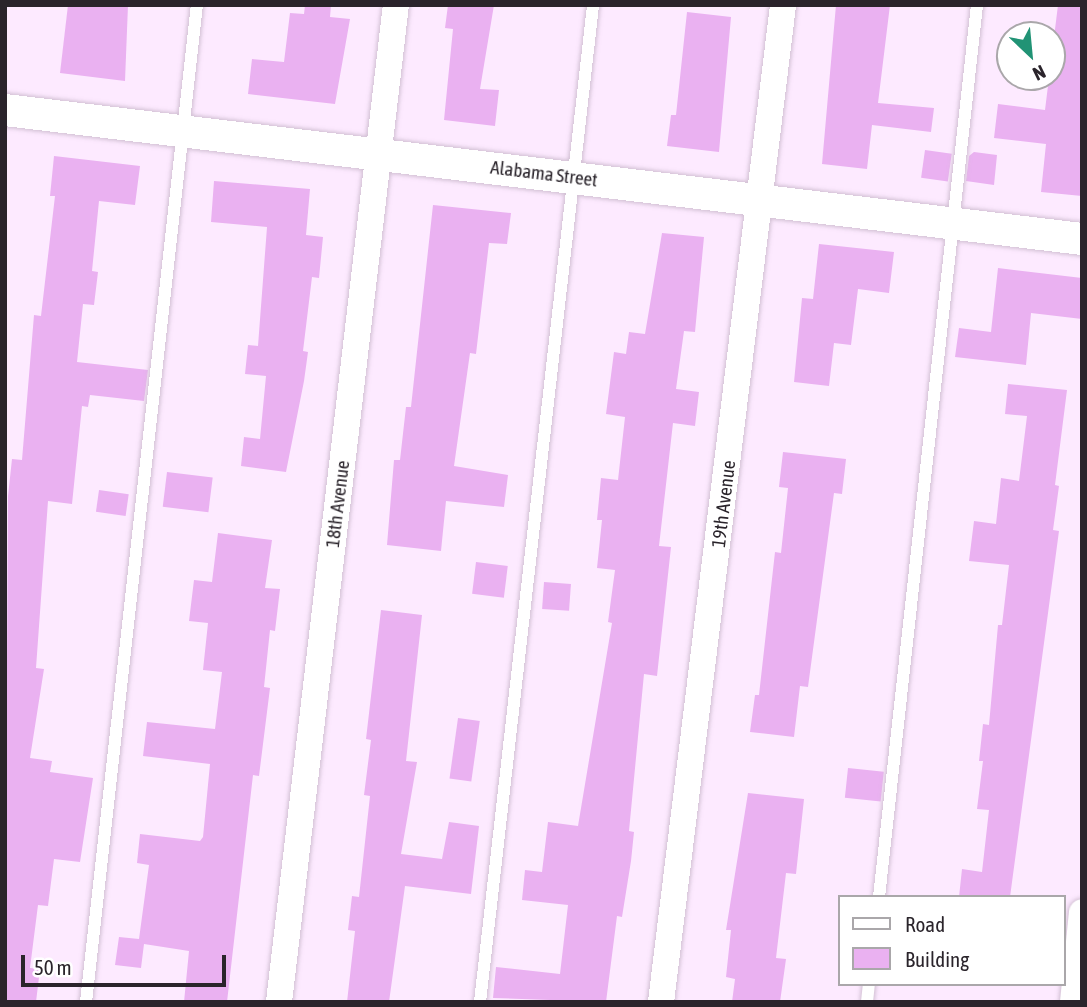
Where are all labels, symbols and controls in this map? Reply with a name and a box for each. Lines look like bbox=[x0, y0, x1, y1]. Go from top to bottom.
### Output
north arrow bbox=[996, 21, 1066, 91]
text: N bbox=[1029, 61, 1049, 85]
street label: Alabama Street bbox=[489, 156, 599, 192]
street label: 18th Avenue bbox=[321, 459, 355, 549]
street label: 19th Avenue bbox=[707, 459, 741, 549]
legend bbox=[838, 895, 1066, 986]
text: Road bbox=[905, 912, 945, 936]
scale bar bbox=[24, 940, 229, 984]
text: Building bbox=[905, 947, 969, 971]
text: 50 m bbox=[34, 955, 72, 979]

